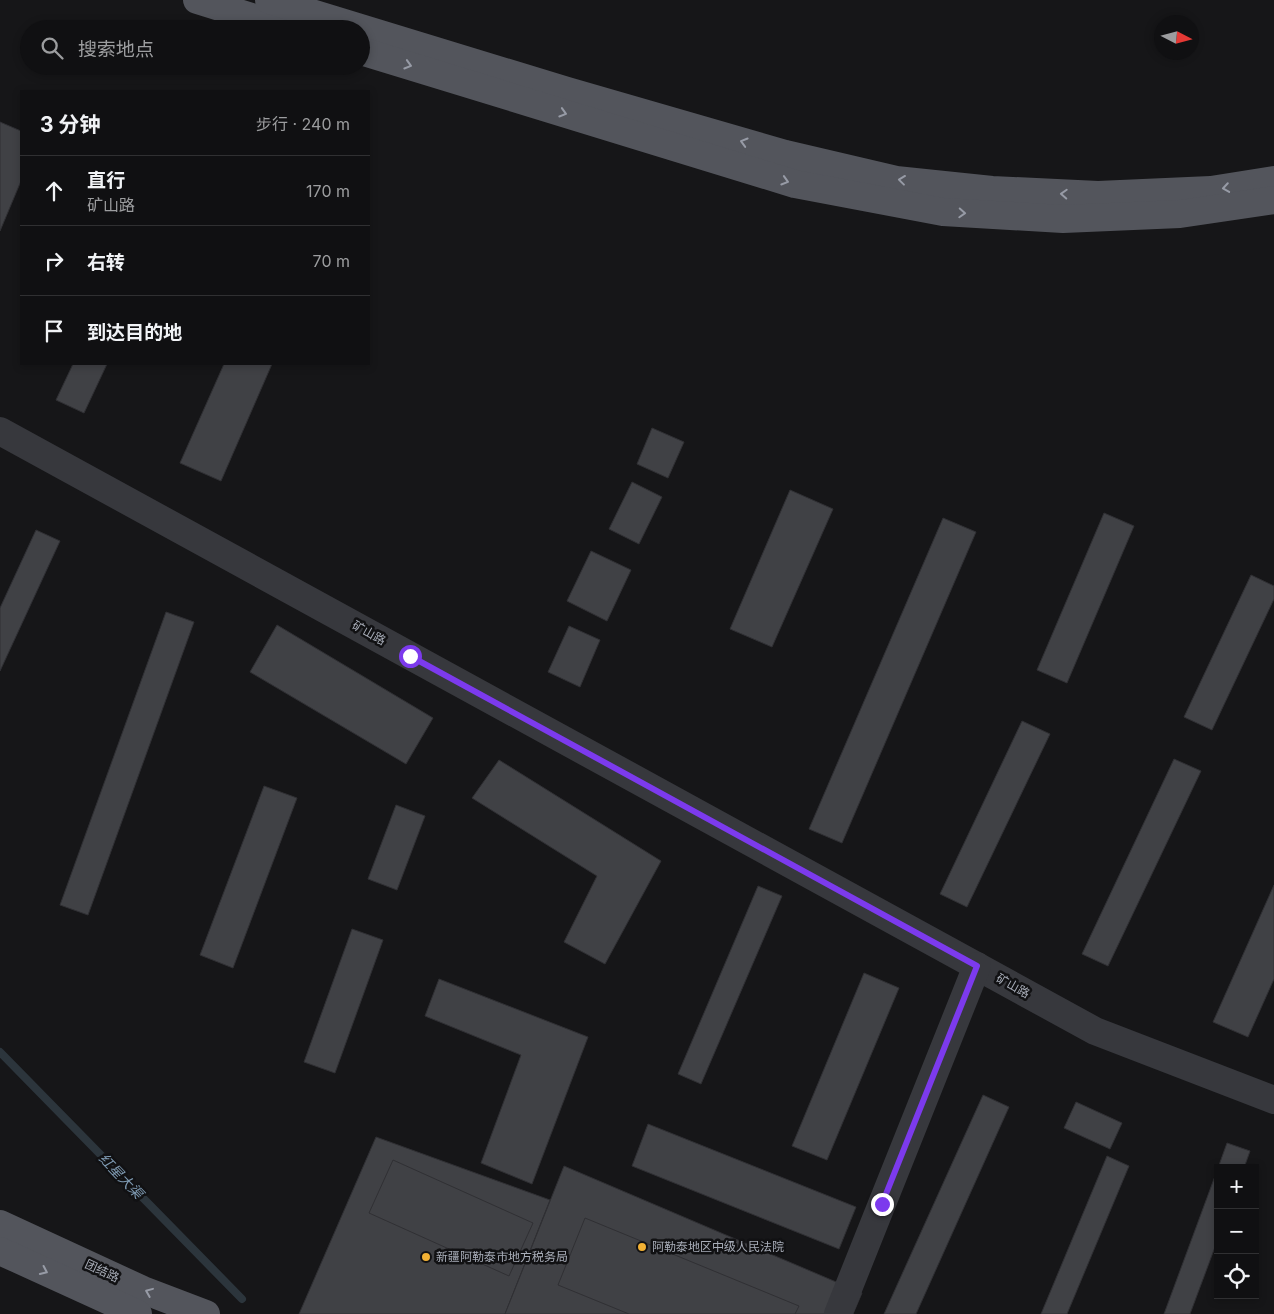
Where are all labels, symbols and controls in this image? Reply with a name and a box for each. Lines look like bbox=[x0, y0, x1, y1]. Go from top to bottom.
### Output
north arrow bbox=[1154, 15, 1199, 60]
search box bbox=[20, 20, 370, 75]
icon: search bbox=[38, 34, 66, 62]
text: 搜索地点 bbox=[78, 38, 154, 61]
one-way arrow bbox=[403, 59, 411, 69]
one-way arrow bbox=[559, 107, 567, 117]
text: 3 分钟 bbox=[40, 112, 101, 137]
text: 步行 · 240 m bbox=[256, 114, 350, 134]
one-way arrow bbox=[740, 138, 749, 148]
text: 直行 bbox=[87, 169, 125, 192]
one-way arrow bbox=[781, 175, 789, 185]
one-way arrow bbox=[898, 175, 906, 186]
icon: ahead bbox=[40, 177, 68, 205]
text: 170 m bbox=[306, 181, 350, 201]
one-way arrow bbox=[1222, 182, 1230, 192]
one-way arrow bbox=[1060, 188, 1068, 199]
text: 矿山路 bbox=[87, 195, 135, 215]
one-way arrow bbox=[959, 207, 967, 218]
icon: right bbox=[40, 247, 68, 275]
text: 右转 bbox=[87, 251, 125, 274]
text: 70 m bbox=[313, 251, 350, 271]
icon: arrive bbox=[40, 317, 68, 345]
text: 到达目的地 bbox=[87, 321, 182, 344]
street label: 矿山路 bbox=[350, 617, 389, 648]
route start bbox=[399, 645, 422, 668]
street label: 矿山路 bbox=[994, 970, 1033, 1001]
water label: 红星大渠 bbox=[96, 1150, 148, 1203]
map controls bbox=[1214, 1164, 1259, 1299]
button: + bbox=[1214, 1164, 1259, 1209]
route end bbox=[871, 1193, 894, 1216]
button: − bbox=[1214, 1209, 1259, 1254]
place label: 阿勒泰地区中级人民法院 bbox=[652, 1239, 784, 1254]
marker: 阿勒泰地区中级人民法院 bbox=[636, 1241, 648, 1253]
place label: 新疆阿勒泰市地方税务局 bbox=[436, 1249, 568, 1264]
marker: 新疆阿勒泰市地方税务局 bbox=[420, 1251, 432, 1263]
button: locate bbox=[1214, 1254, 1259, 1299]
street label: 团结路 bbox=[83, 1256, 122, 1285]
one-way arrow bbox=[39, 1265, 48, 1275]
one-way arrow bbox=[145, 1288, 154, 1298]

